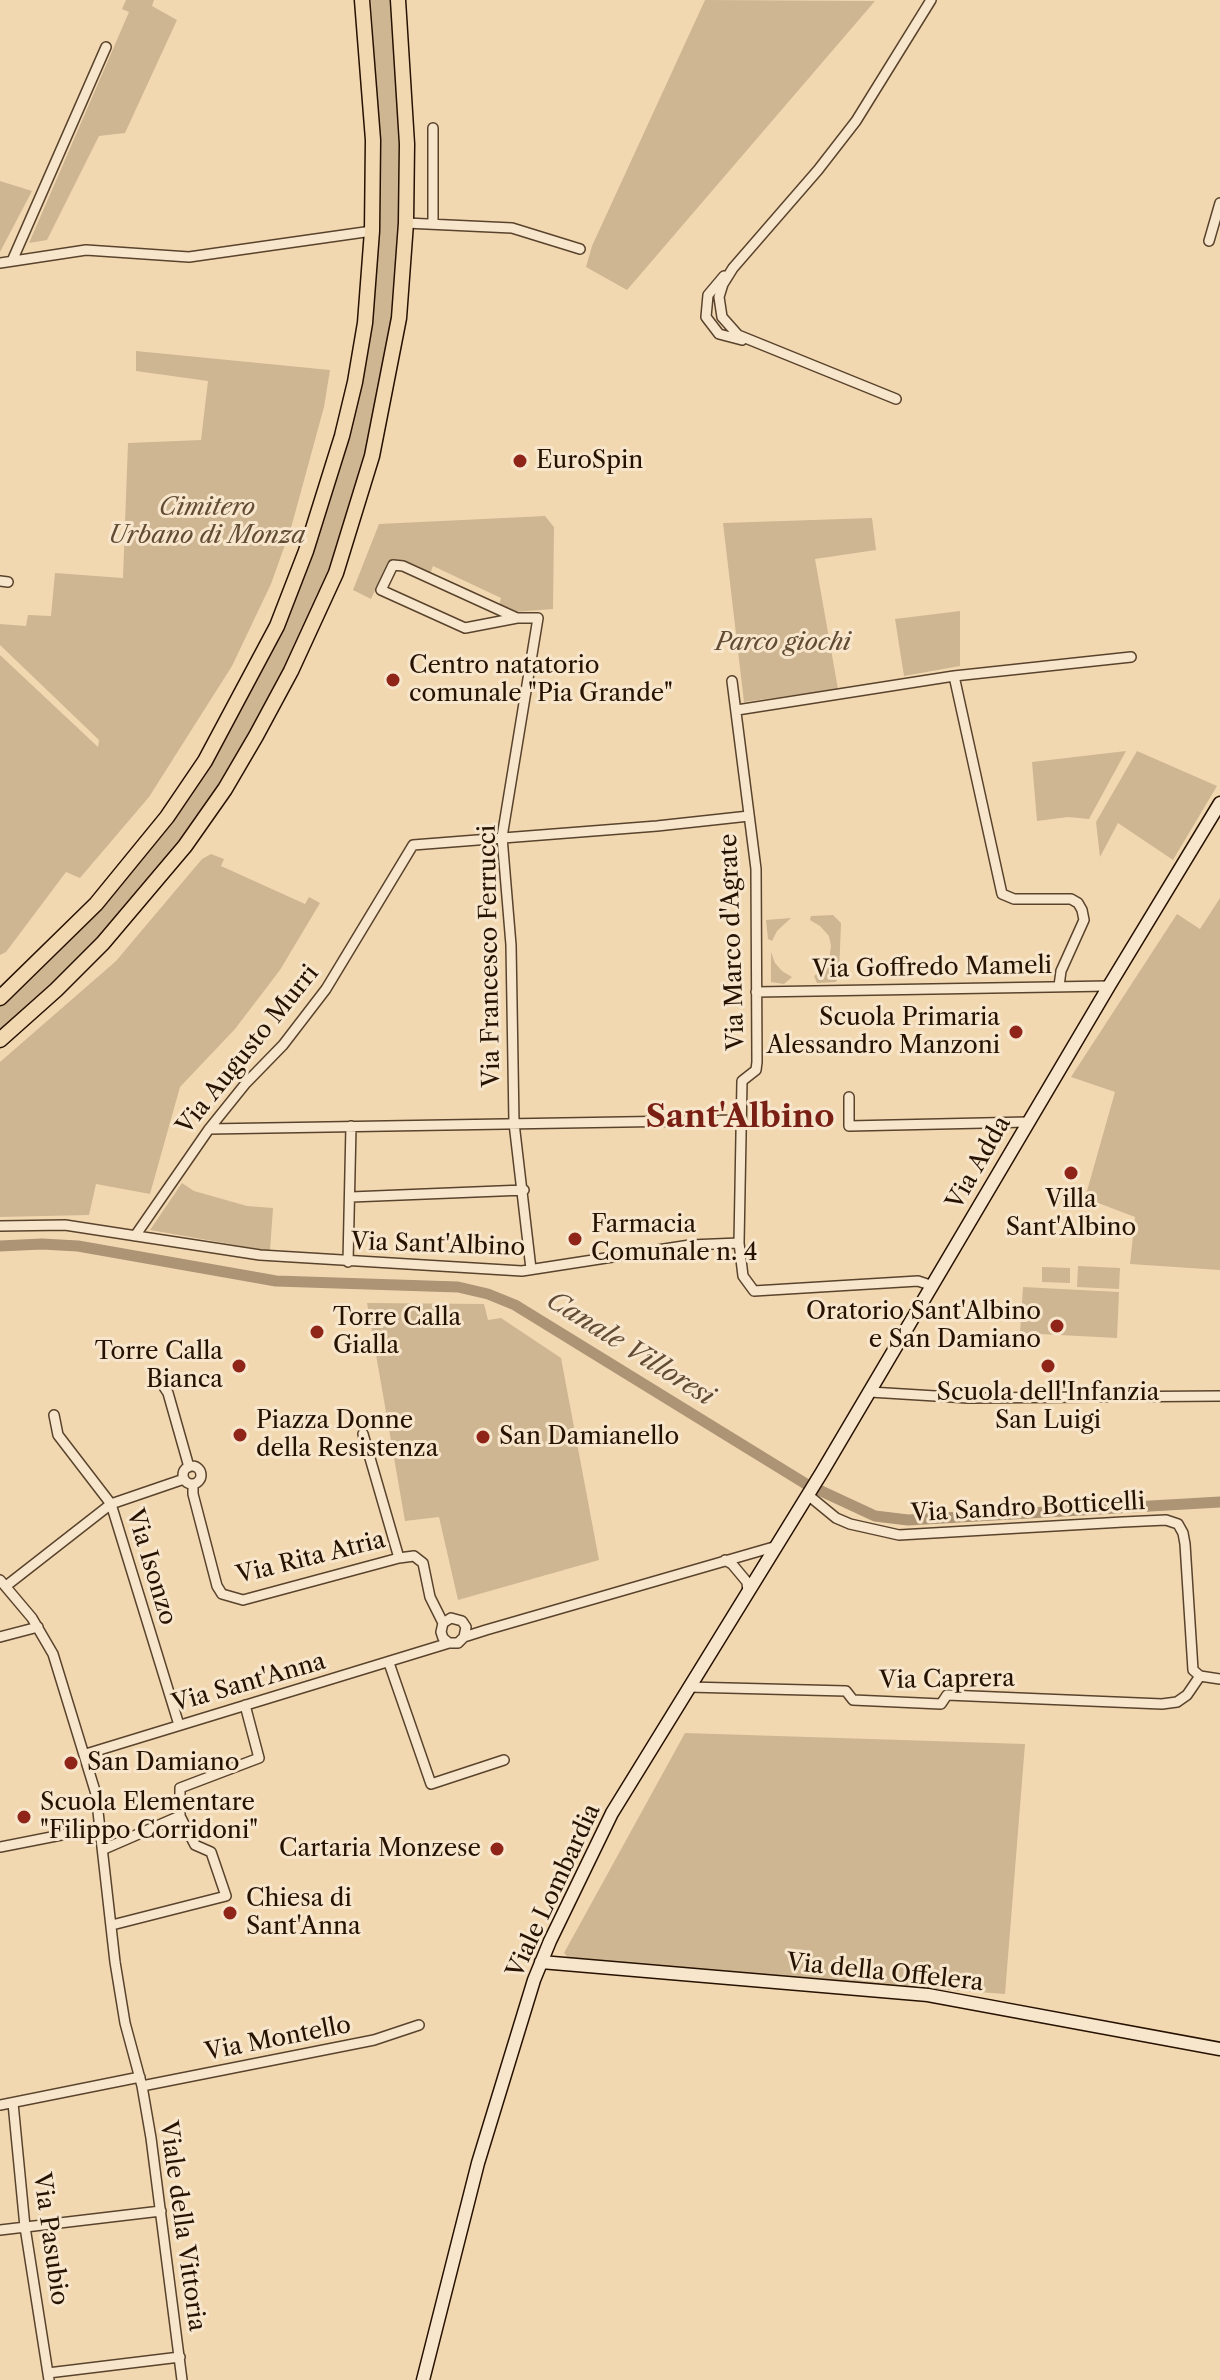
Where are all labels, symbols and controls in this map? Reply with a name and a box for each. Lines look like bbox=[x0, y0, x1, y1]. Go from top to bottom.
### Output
place label: EuroSpin bbox=[536, 447, 643, 475]
marker: EuroSpin bbox=[511, 452, 529, 470]
park label: Cimitero Urbano di Monza bbox=[109, 494, 305, 550]
park label: Parco giochi bbox=[715, 629, 851, 657]
place label: Centro natatorio comunale "Pia Grande" bbox=[409, 652, 673, 708]
marker: Centro natatorio comunale "Pia Grande" bbox=[384, 671, 402, 689]
street label: Via Francesco Ferrucci bbox=[473, 824, 507, 1088]
street label: Via Marco d'Agrate bbox=[715, 833, 751, 1051]
street label: Via Goffredo Mameli bbox=[812, 952, 1052, 984]
street label: Via Augusto Murri bbox=[171, 960, 325, 1140]
place label: Scuola Primaria Alessandro Manzoni bbox=[766, 1004, 1000, 1060]
marker: Scuola Primaria Alessandro Manzoni bbox=[1007, 1023, 1025, 1041]
district label: Sant'Albino bbox=[645, 1099, 835, 1137]
street label: Via Adda bbox=[941, 1111, 1017, 1215]
marker: Villa Sant'Albino bbox=[1062, 1164, 1080, 1182]
place label: Villa Sant'Albino bbox=[1006, 1186, 1136, 1242]
place label: Farmacia Comunale n. 4 bbox=[591, 1211, 758, 1267]
street label: Via Sant'Albino bbox=[350, 1228, 526, 1262]
marker: Farmacia Comunale n. 4 bbox=[566, 1230, 584, 1248]
water label: Canale Villoresi bbox=[541, 1285, 719, 1413]
place label: Oratorio Sant'Albino e San Damiano bbox=[806, 1298, 1041, 1354]
place label: Torre Calla Gialla bbox=[333, 1304, 461, 1360]
marker: Oratorio Sant'Albino e San Damiano bbox=[1048, 1317, 1066, 1335]
marker: Torre Calla Gialla bbox=[308, 1323, 326, 1341]
place label: Torre Calla Bianca bbox=[95, 1338, 223, 1394]
marker: Torre Calla Bianca bbox=[230, 1357, 248, 1375]
marker: Scuola dell'Infanzia San Luigi bbox=[1039, 1357, 1057, 1375]
place label: Scuola dell'Infanzia San Luigi bbox=[937, 1379, 1159, 1435]
place label: Piazza Donne della Resistenza bbox=[256, 1407, 438, 1463]
place label: San Damianello bbox=[499, 1423, 679, 1451]
marker: Piazza Donne della Resistenza bbox=[231, 1426, 249, 1444]
marker: San Damianello bbox=[474, 1428, 492, 1446]
street label: Via Sandro Botticelli bbox=[910, 1487, 1146, 1529]
street label: Via Isonzo bbox=[120, 1505, 182, 1629]
street label: Via Rita Atria bbox=[234, 1526, 388, 1590]
street label: Via Sant'Anna bbox=[169, 1647, 329, 1719]
street label: Via Caprera bbox=[879, 1664, 1015, 1696]
place label: San Damiano bbox=[87, 1749, 239, 1777]
marker: San Damiano bbox=[62, 1754, 80, 1772]
place label: Scuola Elementare "Filippo Corridoni" bbox=[40, 1789, 258, 1845]
street label: Viale Lombardia bbox=[501, 1799, 607, 1983]
marker: Scuola Elementare "Filippo Corridoni" bbox=[15, 1808, 33, 1826]
place label: Cartaria Monzese bbox=[279, 1835, 481, 1863]
marker: Cartaria Monzese bbox=[488, 1840, 506, 1858]
place label: Chiesa di Sant'Anna bbox=[246, 1885, 361, 1941]
marker: Chiesa di Sant'Anna bbox=[221, 1904, 239, 1922]
street label: Via della Offelera bbox=[785, 1948, 985, 1998]
street label: Via Montello bbox=[203, 2011, 353, 2067]
street label: Viale della Vittoria bbox=[153, 2119, 211, 2333]
street label: Via Pasubio bbox=[26, 2171, 74, 2307]

